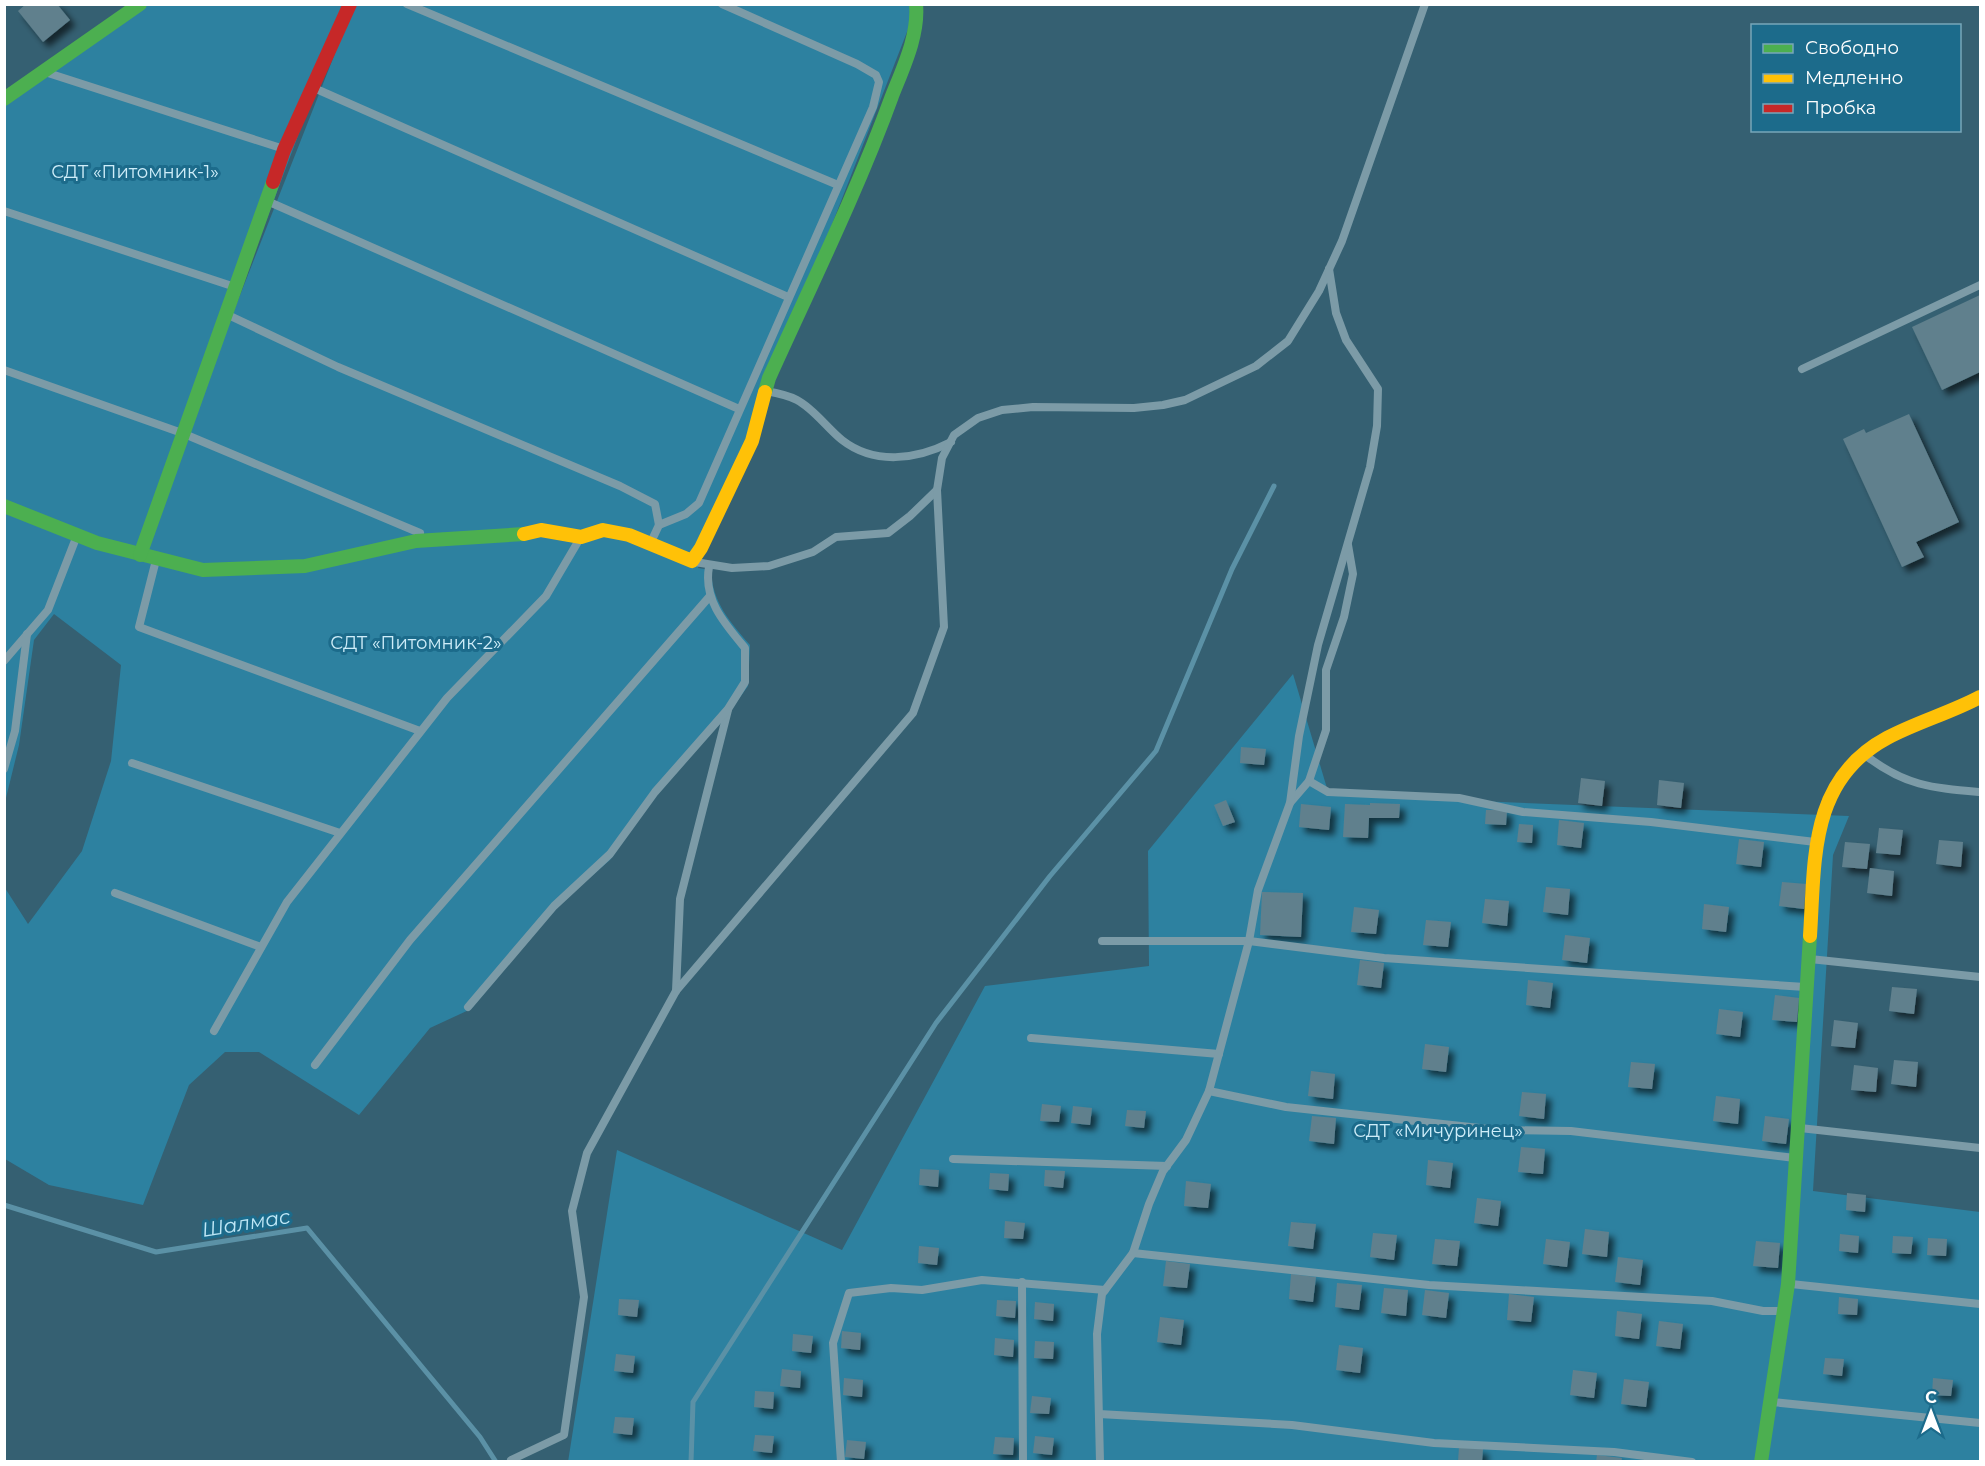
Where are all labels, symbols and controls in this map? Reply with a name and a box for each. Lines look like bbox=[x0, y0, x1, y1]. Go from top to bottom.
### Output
legend bbox=[1751, 24, 1961, 132]
text: Свободно bbox=[1805, 37, 1899, 59]
text: Медленно bbox=[1805, 67, 1903, 89]
text: Пробка bbox=[1805, 97, 1876, 119]
park label: СДТ «Питомник-1» bbox=[51, 161, 219, 183]
park label: СДТ «Питомник-2» bbox=[330, 632, 502, 654]
park label: СДТ «Мичуринец» bbox=[1353, 1120, 1523, 1142]
water label: Шалмас bbox=[200, 1204, 292, 1242]
north arrow bbox=[1901, 1382, 1961, 1442]
text: С bbox=[1925, 1388, 1937, 1407]

